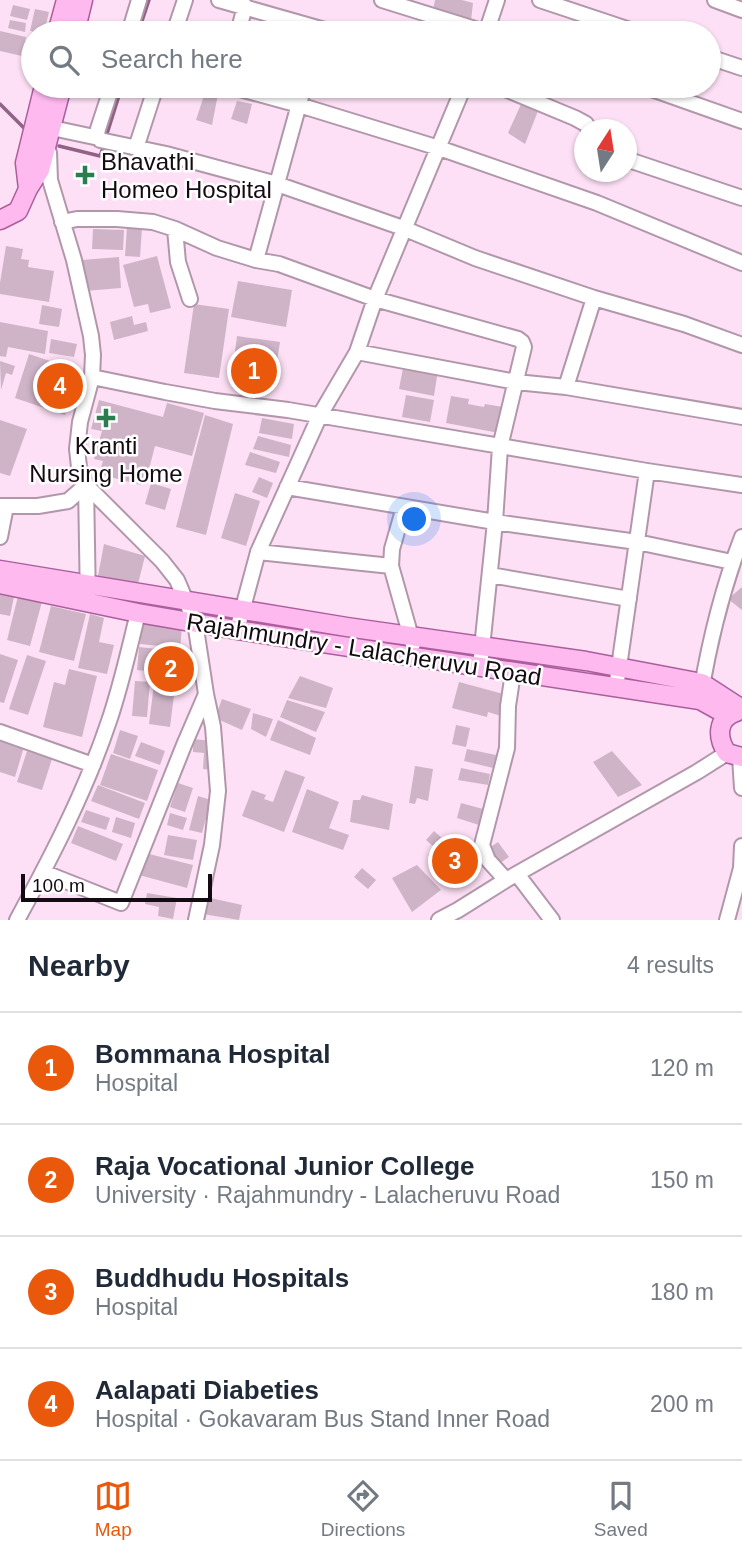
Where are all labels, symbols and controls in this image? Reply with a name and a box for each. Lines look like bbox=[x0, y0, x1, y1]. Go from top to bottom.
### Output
search box bbox=[21, 21, 721, 98]
icon: search bbox=[45, 41, 83, 79]
text: Search here bbox=[101, 44, 243, 74]
north arrow bbox=[574, 119, 637, 182]
place label: Bhavathi Homeo Hospital bbox=[101, 148, 272, 203]
marker: Bhavathi Homeo Hospital bbox=[75, 165, 95, 185]
pin: 1 bbox=[231, 345, 277, 397]
pin: 4 bbox=[37, 360, 83, 412]
marker: Kranti Nursing Home bbox=[96, 408, 116, 428]
place label: Kranti Nursing Home bbox=[29, 432, 183, 487]
your location bbox=[397, 502, 431, 536]
street label: Rajahmundry - Lalacheruvu Road bbox=[185, 608, 543, 690]
pin: 2 bbox=[148, 643, 194, 695]
pin: 3 bbox=[432, 835, 478, 887]
scale bar bbox=[21, 871, 212, 903]
text: 100 m bbox=[32, 875, 85, 896]
text: Nearby bbox=[28, 949, 130, 982]
text: 4 results bbox=[627, 952, 714, 978]
text: Bommana Hospital bbox=[95, 1039, 331, 1069]
text: 1 bbox=[45, 1055, 57, 1081]
text: 120 m bbox=[650, 1055, 714, 1081]
text: Hospital bbox=[95, 1070, 178, 1096]
text: Raja Vocational Junior College bbox=[95, 1151, 475, 1181]
text: 2 bbox=[45, 1167, 57, 1193]
text: 150 m bbox=[650, 1167, 714, 1193]
text: University · Rajahmundry - Lalacheruvu Road bbox=[95, 1182, 560, 1208]
text: Buddhudu Hospitals bbox=[95, 1263, 349, 1293]
text: 3 bbox=[45, 1279, 57, 1305]
text: 180 m bbox=[650, 1279, 714, 1305]
text: Hospital bbox=[95, 1294, 178, 1320]
text: Aalapati Diabeties bbox=[95, 1375, 319, 1405]
text: 4 bbox=[45, 1391, 57, 1417]
text: 200 m bbox=[650, 1391, 714, 1417]
text: Hospital · Gokavaram Bus Stand Inner Road bbox=[95, 1406, 550, 1432]
tab: Map bbox=[94, 1477, 132, 1541]
tab: Directions bbox=[321, 1477, 405, 1541]
tab: Saved bbox=[594, 1477, 648, 1541]

